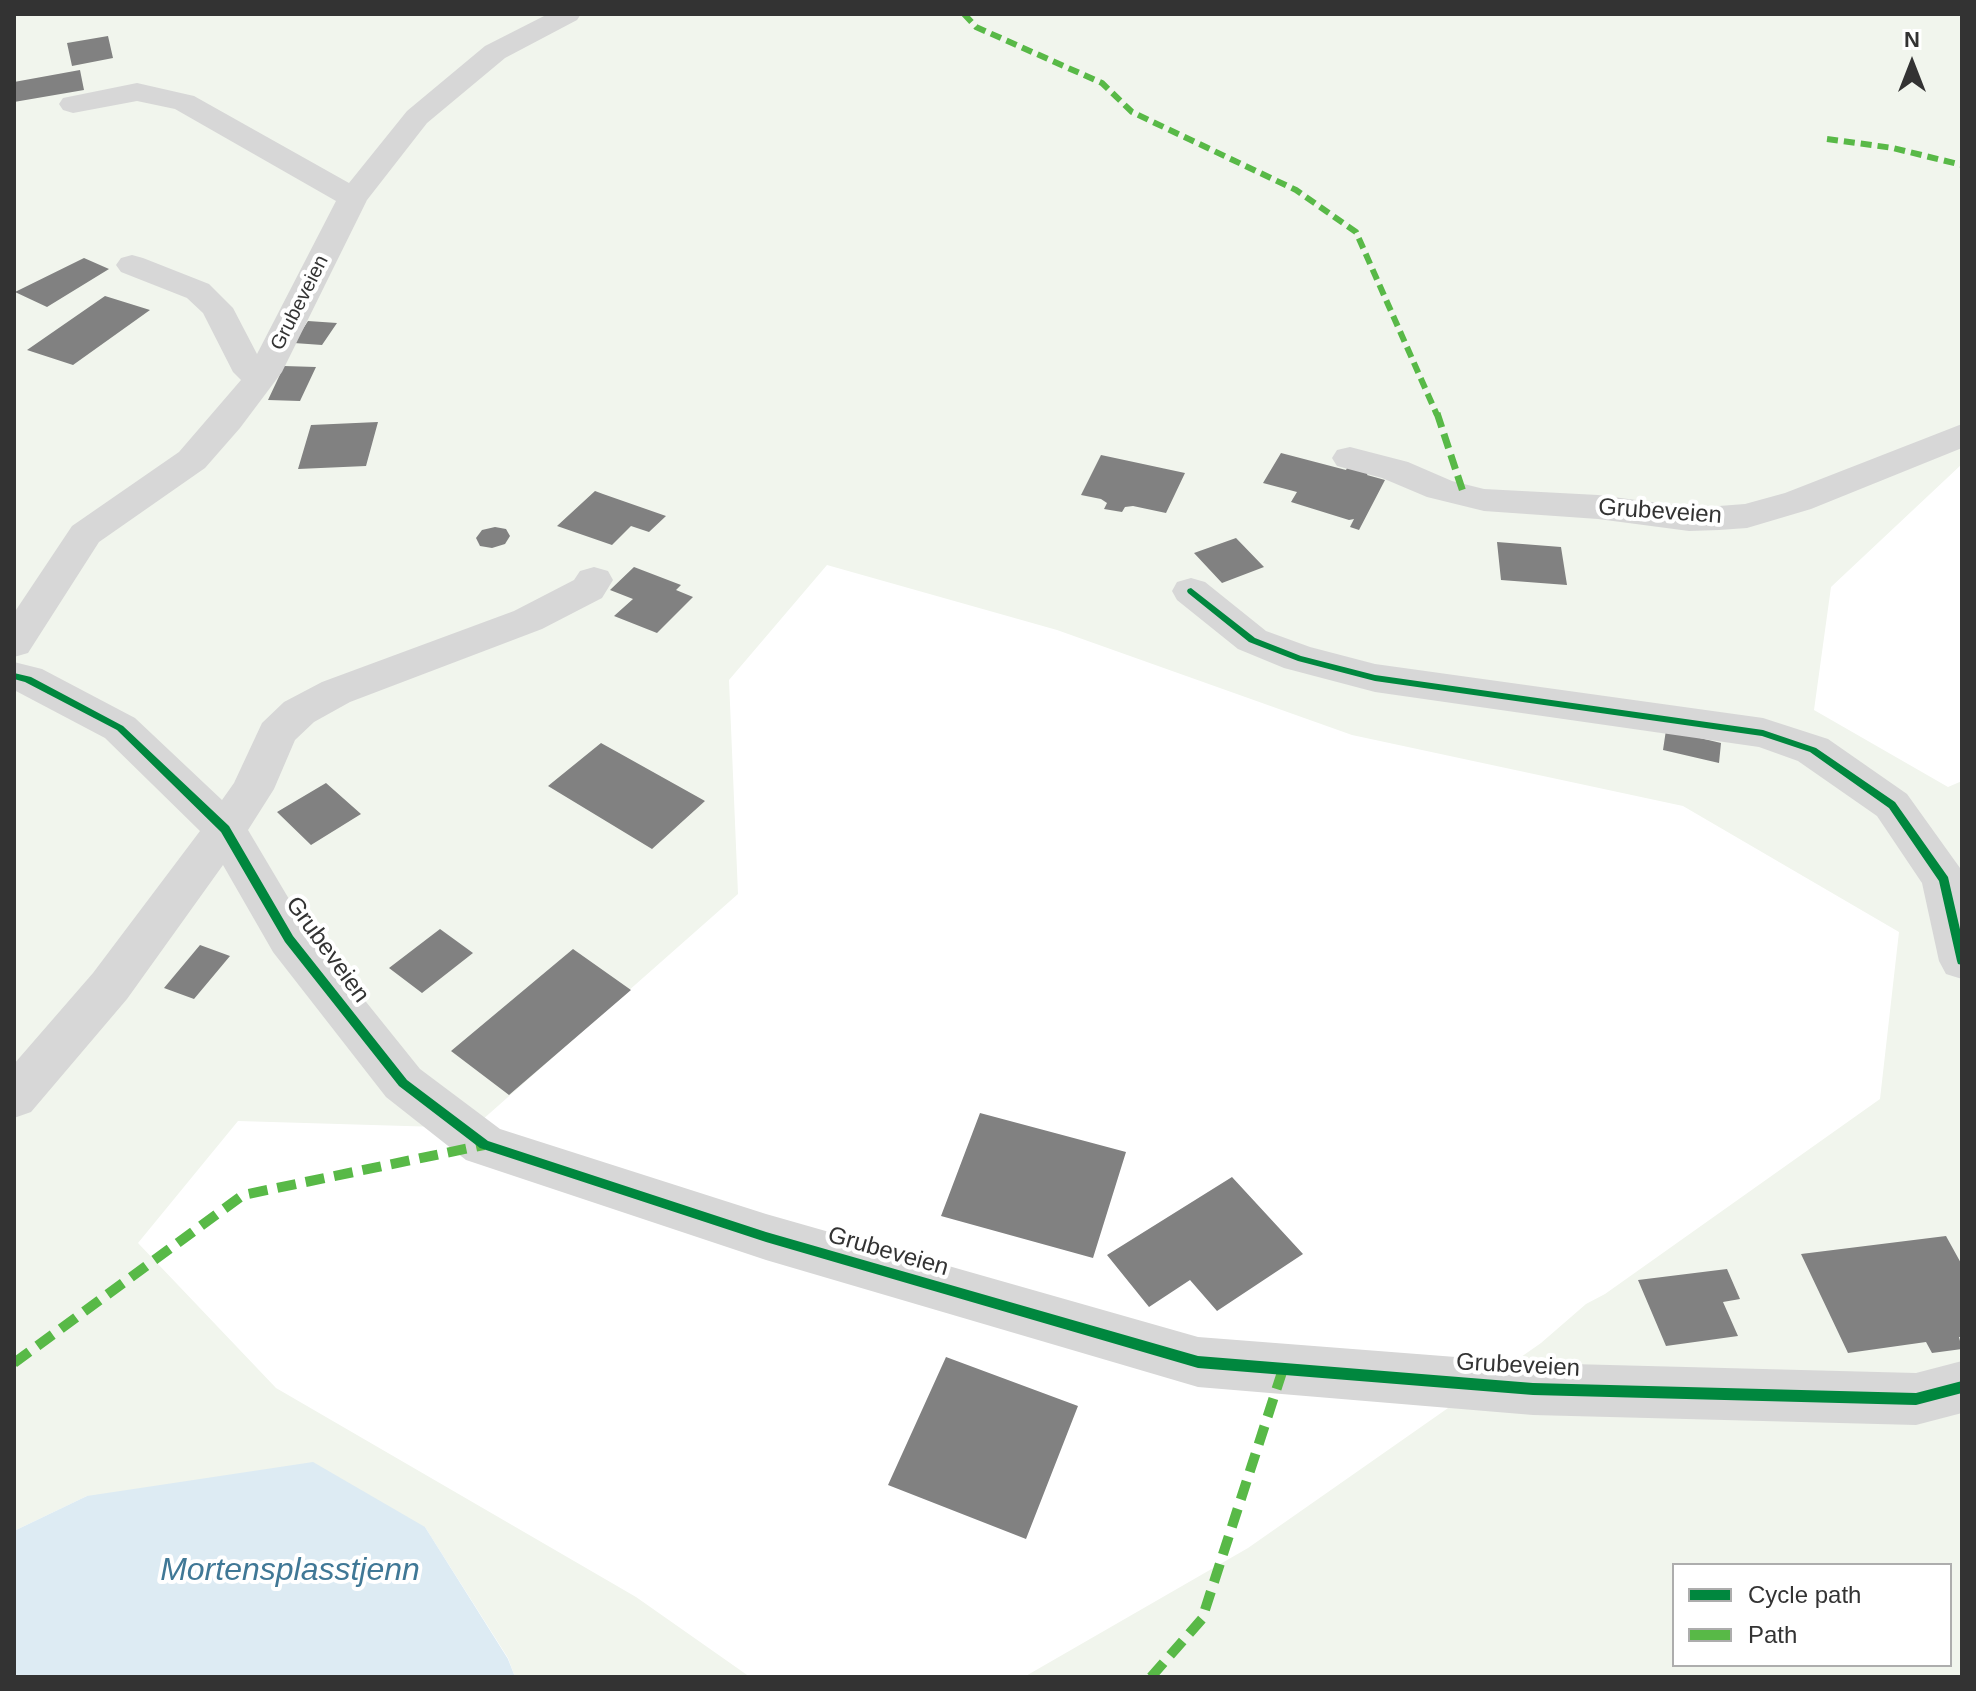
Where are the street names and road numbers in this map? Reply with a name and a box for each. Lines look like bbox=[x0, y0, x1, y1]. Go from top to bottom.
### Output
street label: Grubeveien bbox=[266, 251, 334, 355]
street label: Grubeveien bbox=[1597, 493, 1723, 531]
street label: Grubeveien bbox=[279, 891, 375, 1009]
street label: Grubeveien bbox=[824, 1221, 952, 1283]
street label: Grubeveien bbox=[1455, 1348, 1581, 1384]

